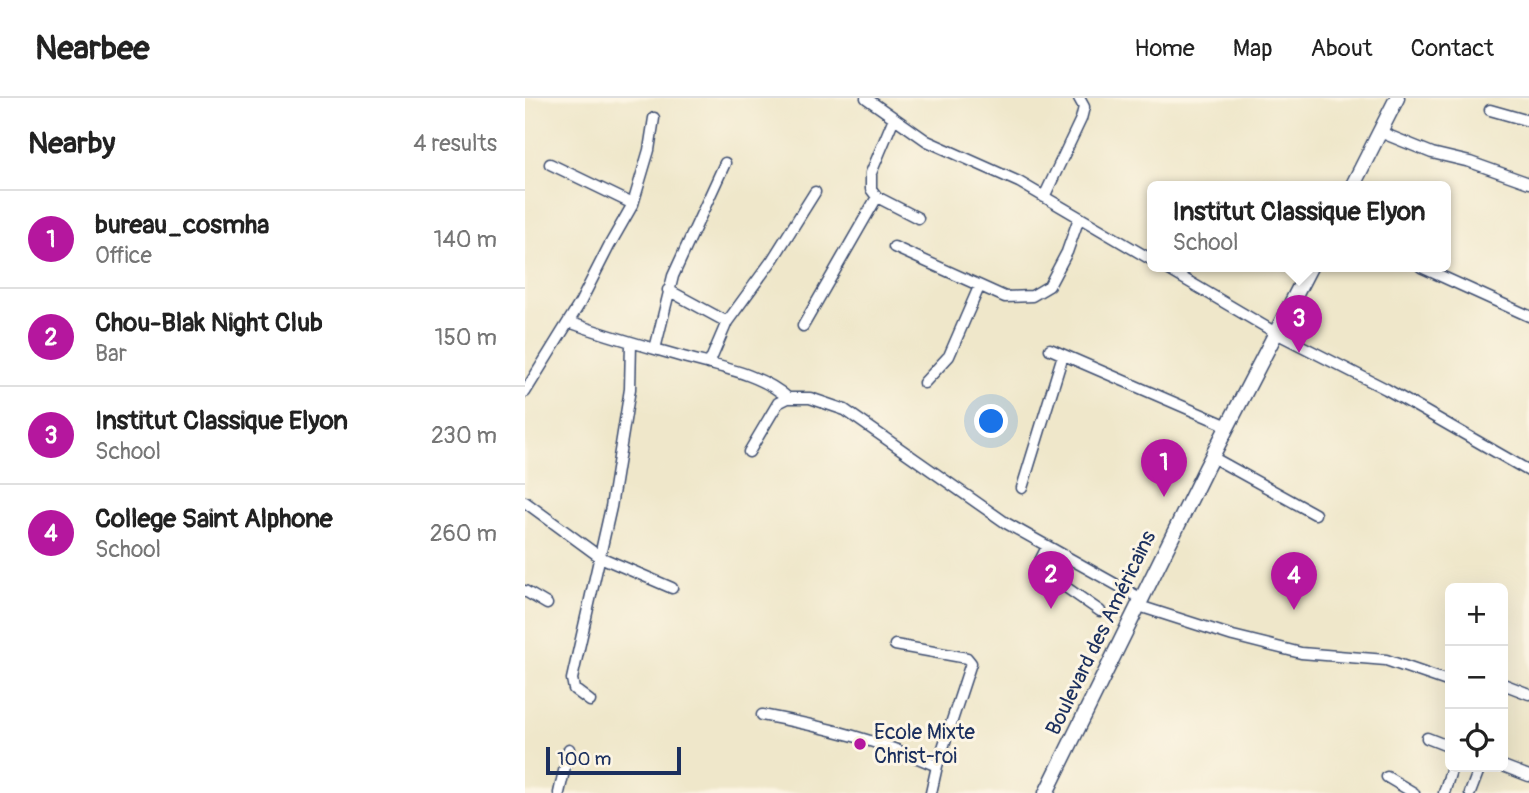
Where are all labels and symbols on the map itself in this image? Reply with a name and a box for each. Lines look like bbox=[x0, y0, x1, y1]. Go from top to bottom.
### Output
pin: 3 bbox=[1276, 295, 1322, 353]
your location bbox=[974, 404, 1008, 438]
pin: 1 bbox=[1141, 439, 1187, 497]
street label: Boulevard des Américains bbox=[1040, 526, 1163, 740]
pin: 2 bbox=[1028, 551, 1074, 609]
pin: 4 bbox=[1271, 552, 1317, 610]
place label: Ecole Mixte Christ-roi bbox=[874, 719, 976, 770]
marker: Ecole Mixte Christ-roi bbox=[852, 736, 868, 752]
scale bar bbox=[546, 744, 681, 776]

